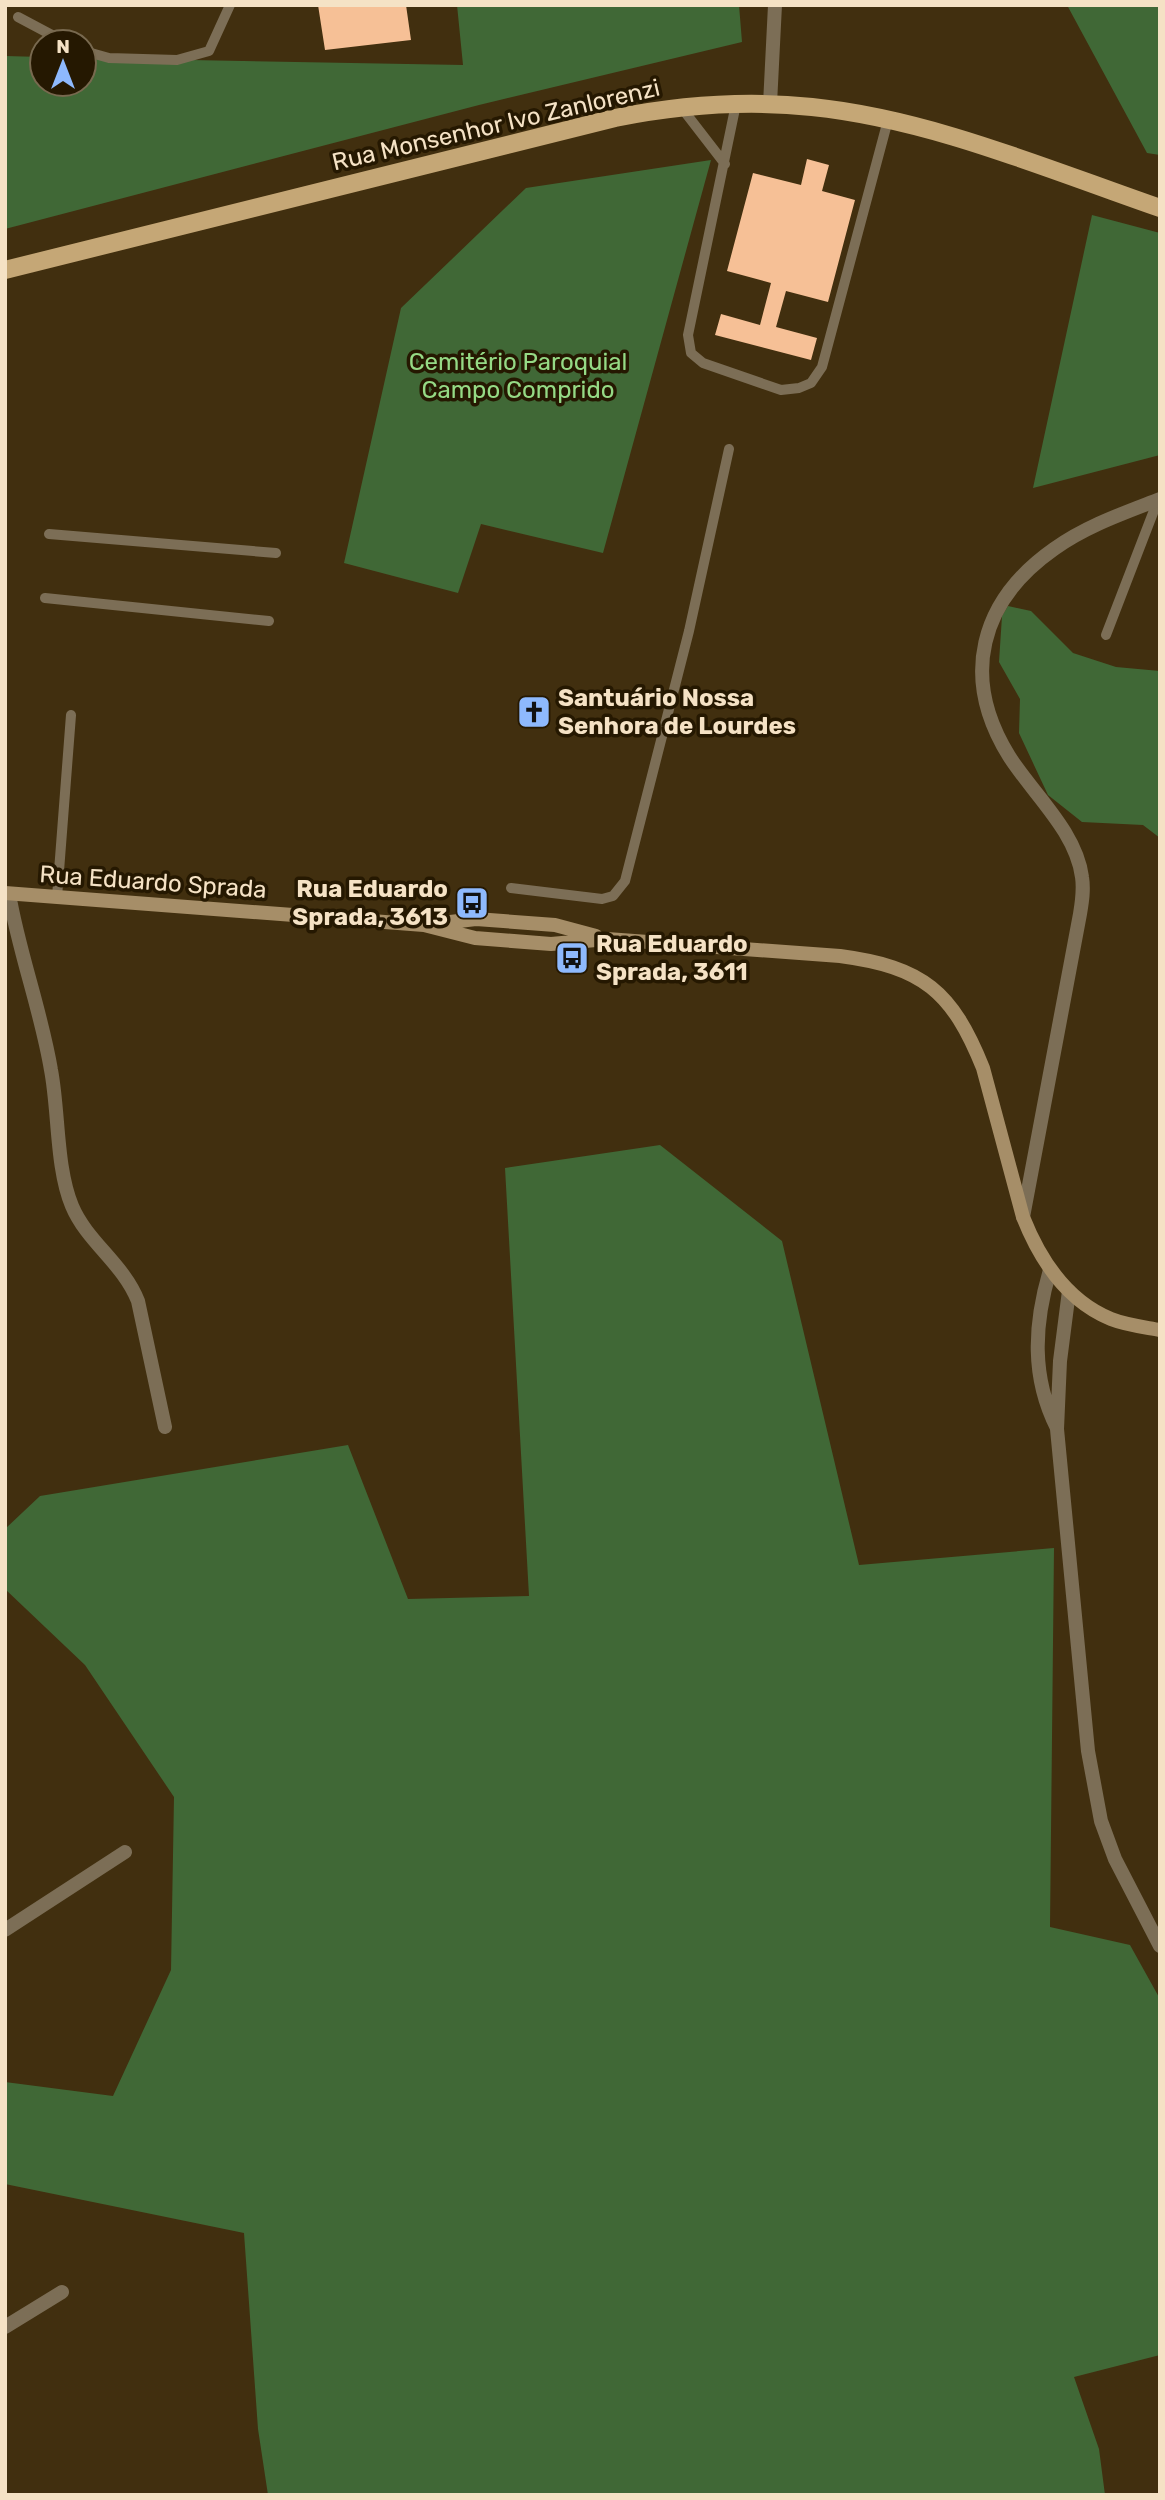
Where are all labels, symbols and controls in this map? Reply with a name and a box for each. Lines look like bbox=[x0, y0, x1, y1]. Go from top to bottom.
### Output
north arrow bbox=[28, 28, 98, 98]
text: N bbox=[56, 35, 70, 58]
street label: Rua Monsenhor Ivo Zanlorenzi bbox=[329, 74, 663, 176]
park label: Cemitério Paroquial Campo Comprido bbox=[409, 348, 627, 404]
place label: Santuário Nossa Senhora de Lourdes bbox=[558, 684, 796, 740]
church icon: Santuário Nossa Senhora de Lourdes bbox=[515, 693, 553, 731]
street label: Rua Eduardo Sprada bbox=[39, 860, 267, 904]
place label: Rua Eduardo Sprada, 3613 bbox=[292, 875, 448, 931]
bus stop icon: Rua Eduardo Sprada, 3613 bbox=[453, 884, 491, 922]
place label: Rua Eduardo Sprada, 3611 bbox=[596, 930, 748, 986]
bus stop icon: Rua Eduardo Sprada, 3611 bbox=[553, 939, 591, 977]

